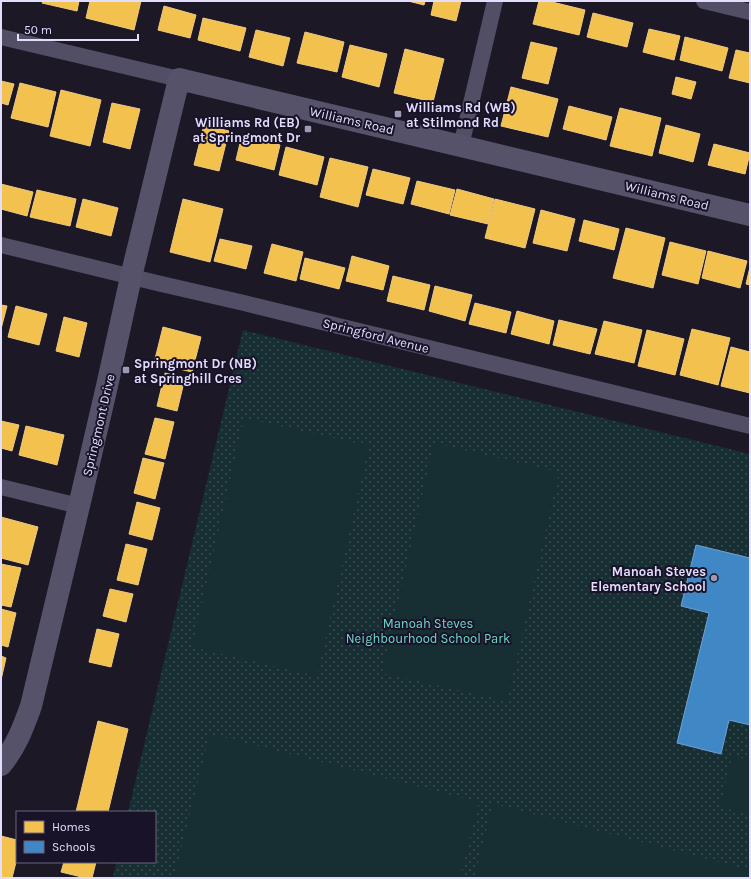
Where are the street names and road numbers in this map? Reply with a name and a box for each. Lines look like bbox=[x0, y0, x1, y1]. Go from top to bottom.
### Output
street label: Williams Road bbox=[308, 104, 395, 137]
street label: Williams Road bbox=[623, 178, 710, 213]
street label: Springford Avenue bbox=[321, 315, 431, 356]
street label: Springmont Drive bbox=[79, 372, 118, 478]

